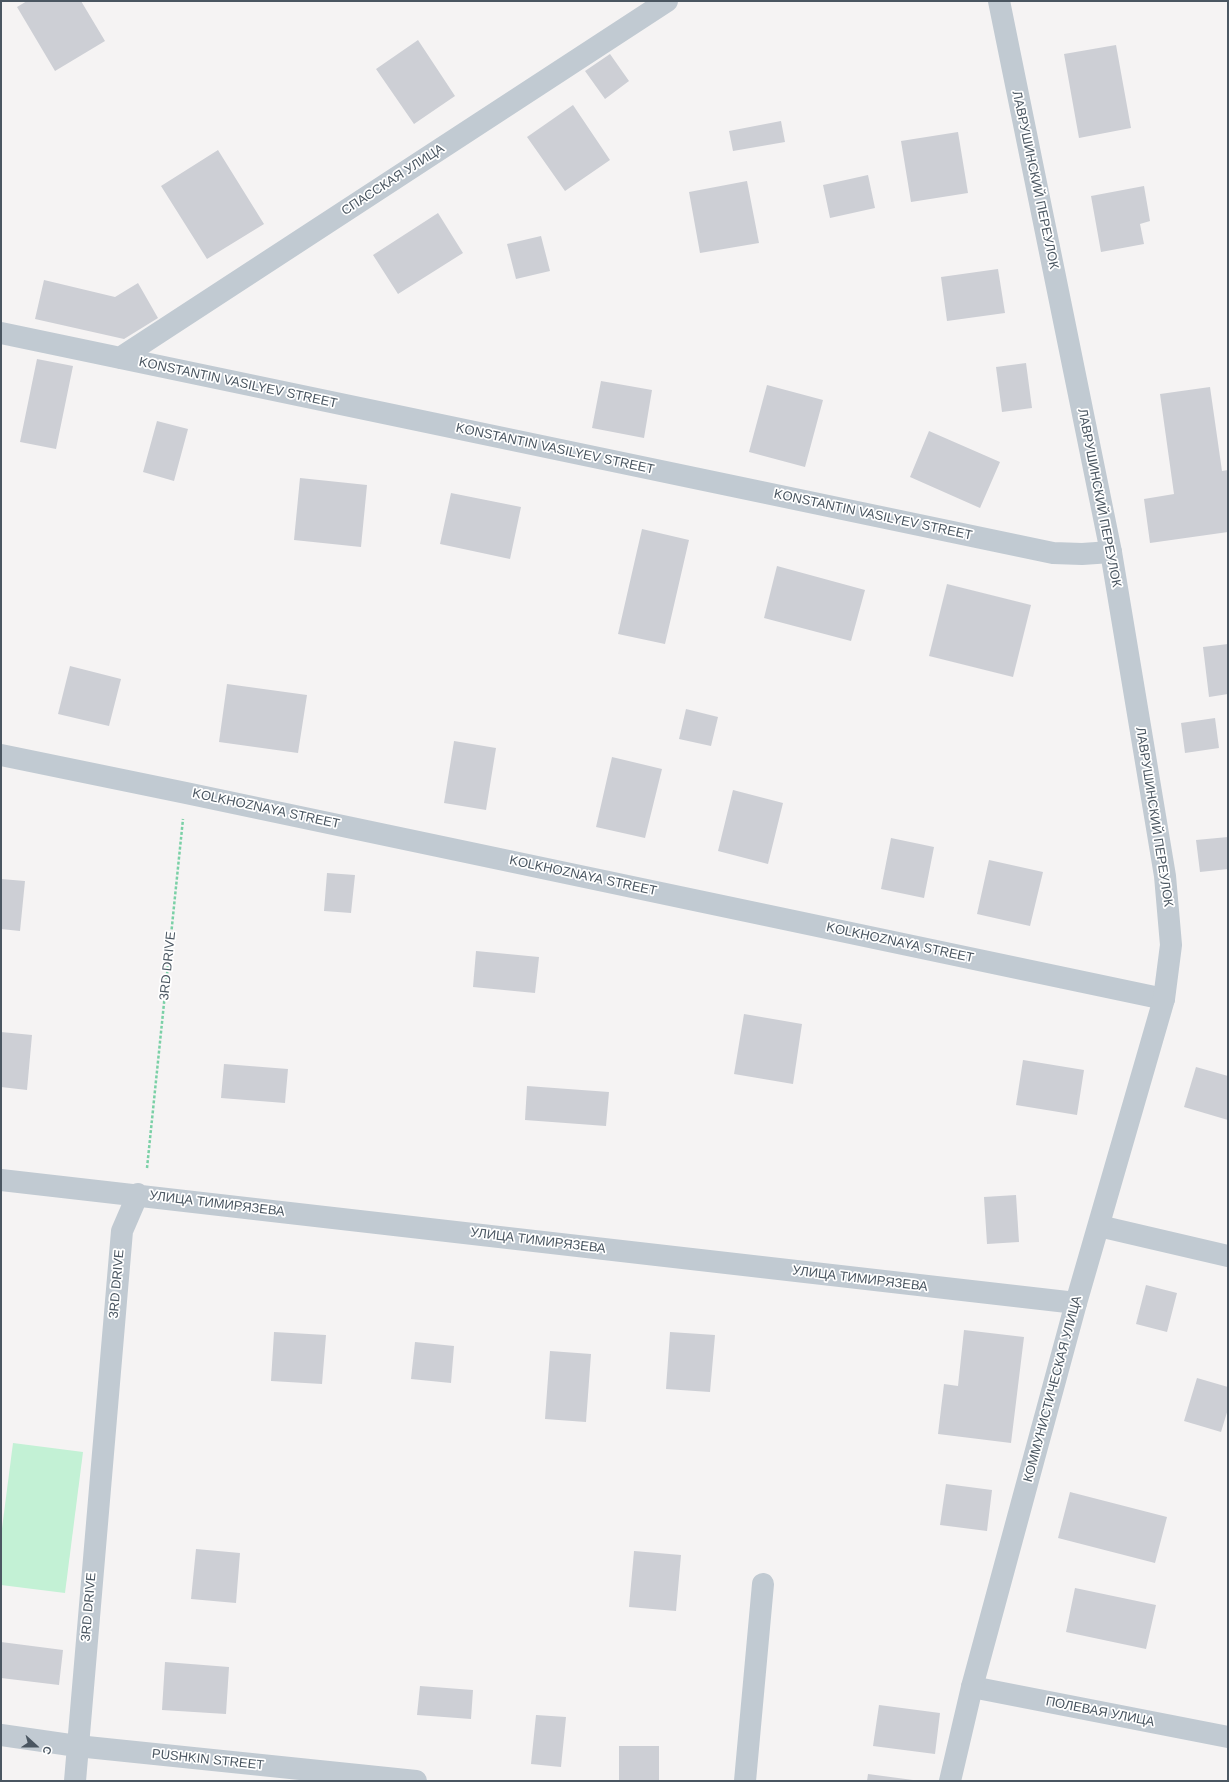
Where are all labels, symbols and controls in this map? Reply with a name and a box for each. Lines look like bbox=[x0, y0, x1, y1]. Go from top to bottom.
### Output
street label: ЛАВРУШИНСКИЙ ПЕРЕУЛОК bbox=[1008, 89, 1062, 271]
street label: СПАССКАЯ УЛИЦА bbox=[339, 141, 447, 219]
street label: KONSTANTIN VASILYEV STREET bbox=[137, 354, 339, 412]
street label: ЛАВРУШИНСКИЙ ПЕРЕУЛОК bbox=[1074, 407, 1124, 589]
street label: KONSTANTIN VASILYEV STREET bbox=[454, 420, 656, 478]
street label: KONSTANTIN VASILYEV STREET bbox=[772, 486, 974, 544]
street label: ЛАВРУШИНСКИЙ ПЕРЕУЛОК bbox=[1132, 726, 1176, 908]
street label: KOLKHOZNAYA STREET bbox=[191, 786, 341, 832]
street label: KOLKHOZNAYA STREET bbox=[508, 853, 658, 899]
street label: KOLKHOZNAYA STREET bbox=[825, 920, 975, 966]
street label: 3RD DRIVE bbox=[157, 931, 179, 1001]
street label: УЛИЦА ТИМИРЯЗЕВА bbox=[148, 1188, 286, 1220]
street label: УЛИЦА ТИМИРЯЗЕВА bbox=[469, 1225, 607, 1257]
street label: 3RD DRIVE bbox=[106, 1249, 128, 1319]
street label: УЛИЦА ТИМИРЯЗЕВА bbox=[791, 1263, 929, 1295]
street label: КОММУНИСТИЧЕСКАЯ УЛИЦА bbox=[1021, 1294, 1085, 1484]
street label: 3RD DRIVE bbox=[78, 1572, 100, 1642]
street label: ПОЛЕВАЯ УЛИЦА bbox=[1044, 1694, 1156, 1730]
north arrow bbox=[16, 1726, 56, 1766]
text: С bbox=[40, 1744, 54, 1756]
street label: PUSHKIN STREET bbox=[151, 1746, 265, 1774]

